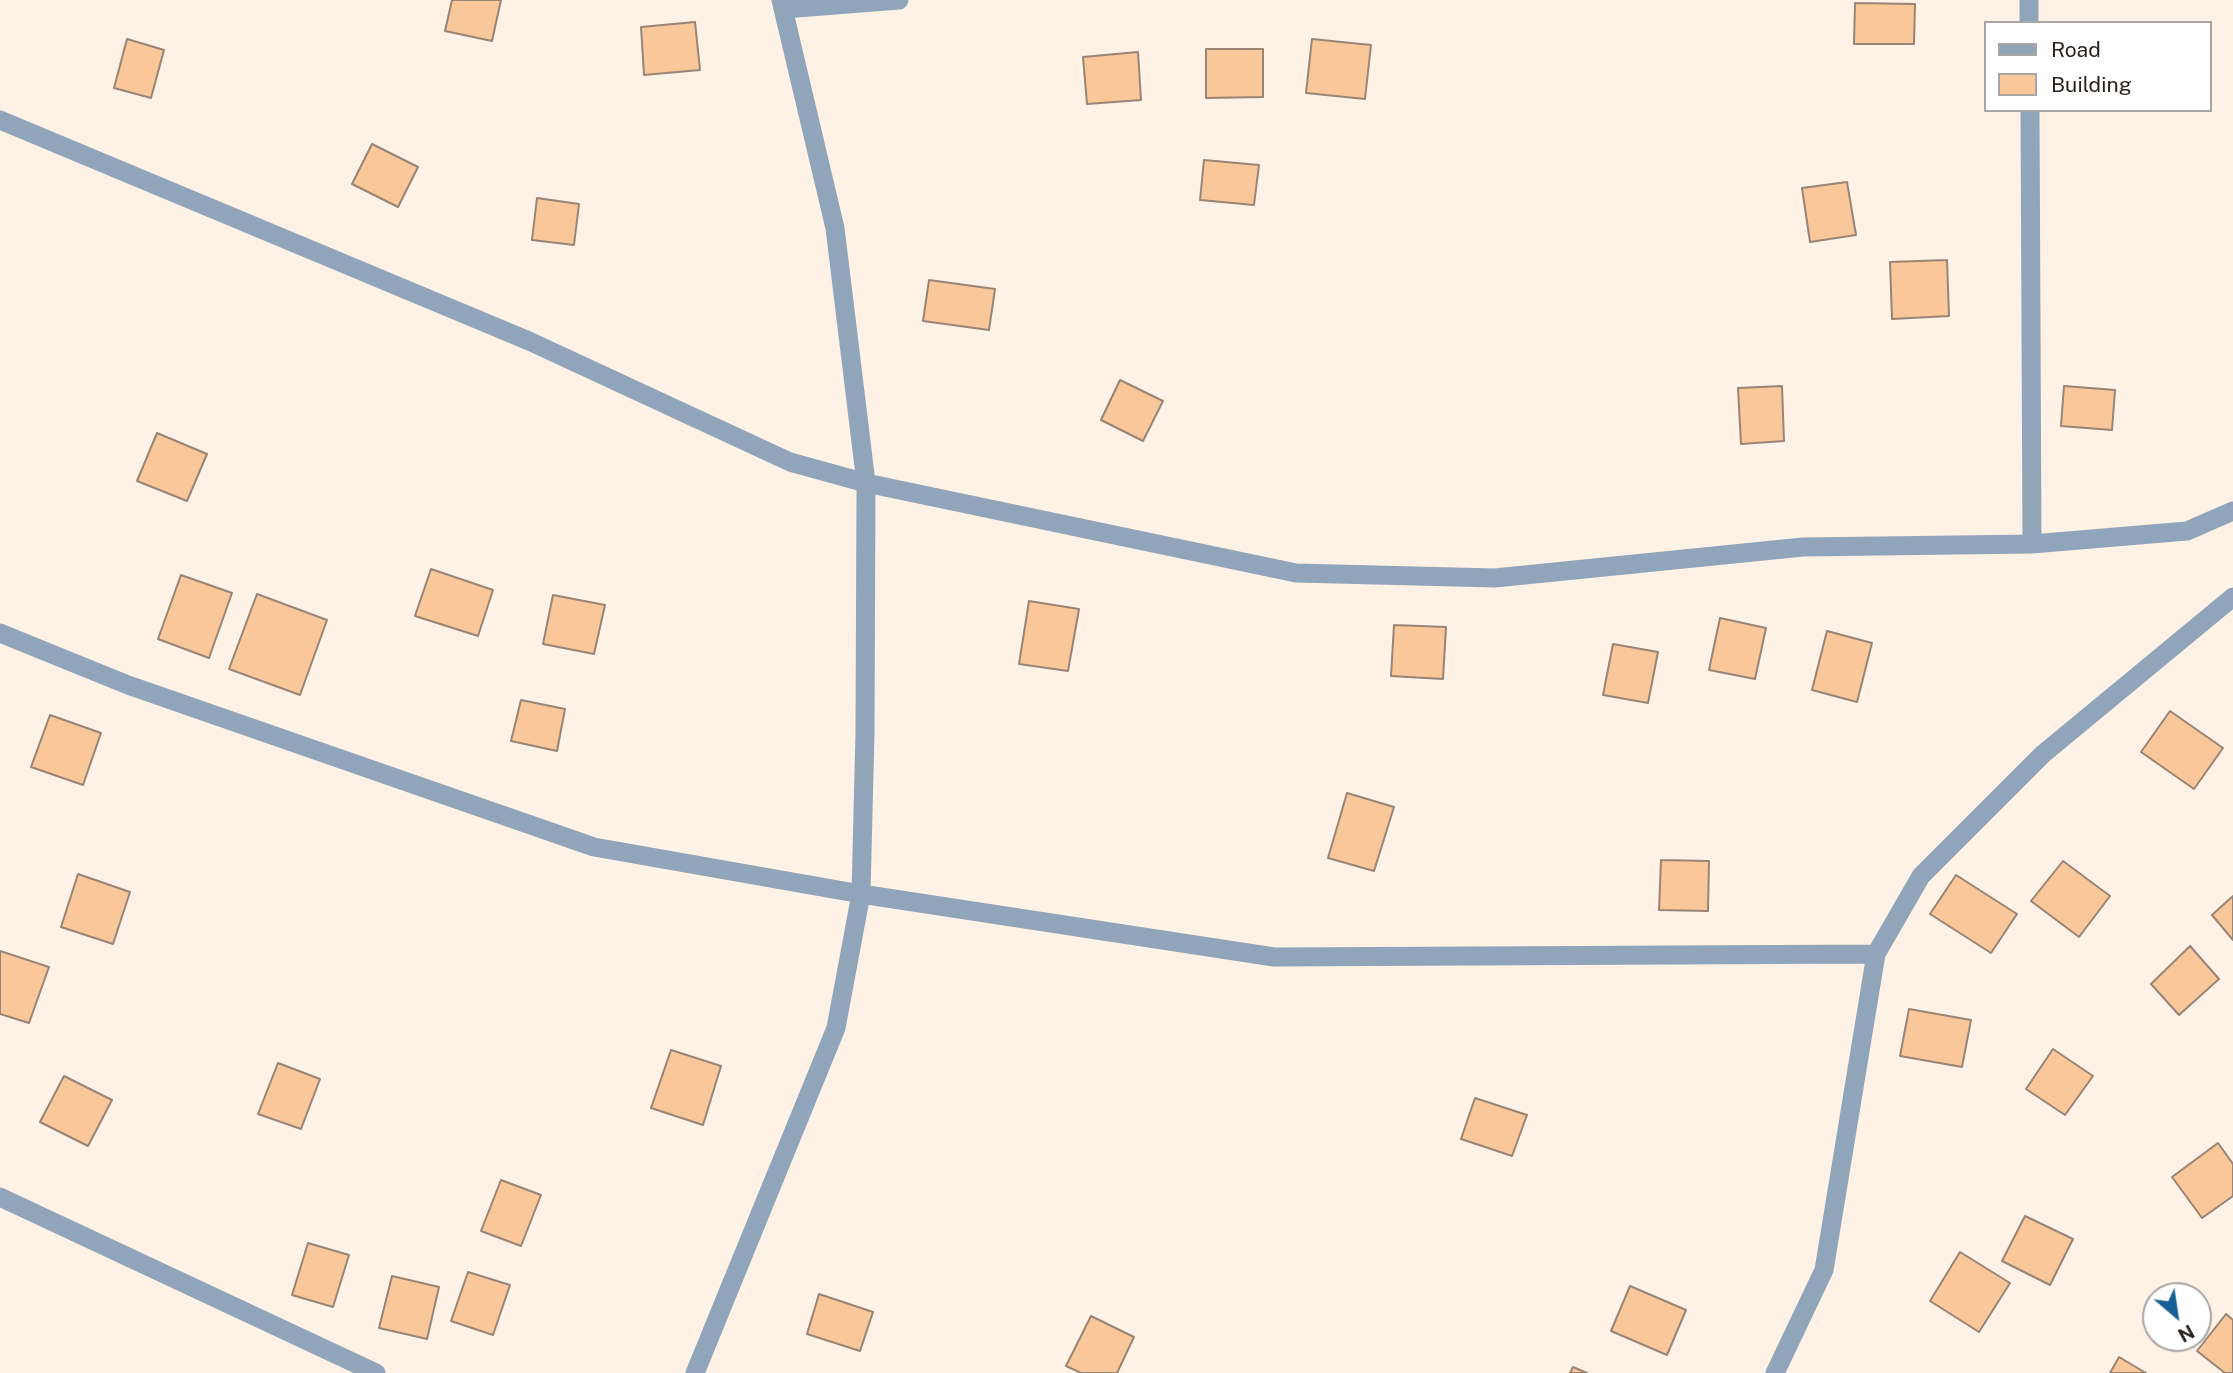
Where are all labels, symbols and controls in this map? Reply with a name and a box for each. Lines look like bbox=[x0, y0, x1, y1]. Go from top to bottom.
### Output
legend bbox=[1984, 21, 2212, 112]
text: Road bbox=[2051, 37, 2101, 62]
text: Building bbox=[2051, 72, 2132, 97]
north arrow bbox=[2142, 1282, 2212, 1352]
text: N bbox=[2174, 1320, 2198, 1347]

